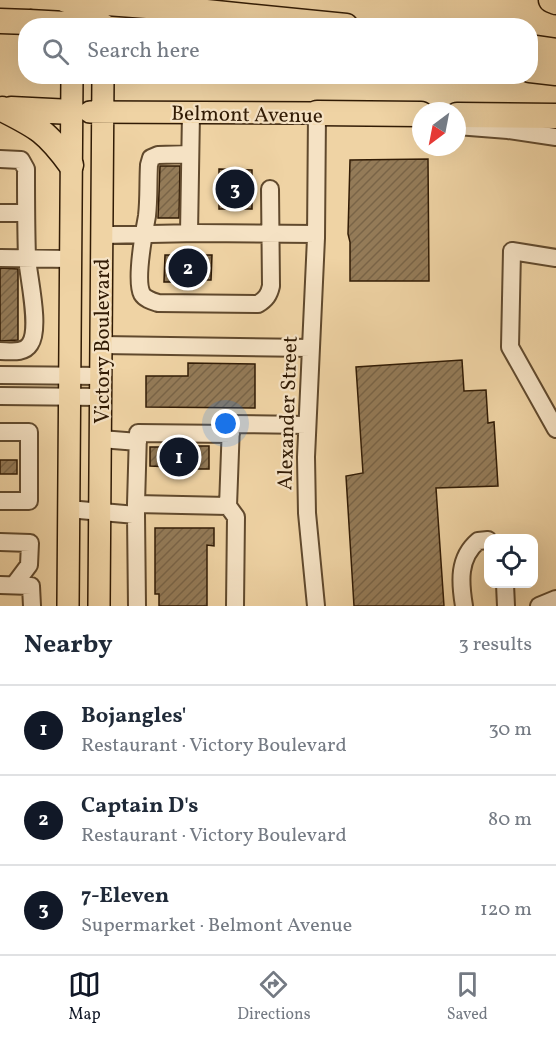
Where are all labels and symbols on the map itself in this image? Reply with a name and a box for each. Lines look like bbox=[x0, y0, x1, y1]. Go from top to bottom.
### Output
street label: Belmont Avenue bbox=[171, 100, 323, 131]
north arrow bbox=[412, 102, 466, 156]
pin: 3 bbox=[216, 166, 254, 212]
pin: 2 bbox=[168, 246, 207, 290]
street label: Victory Boulevard bbox=[89, 258, 118, 424]
street label: Alexander Street bbox=[271, 335, 306, 491]
your location bbox=[211, 409, 240, 438]
pin: 1 bbox=[160, 434, 198, 480]

